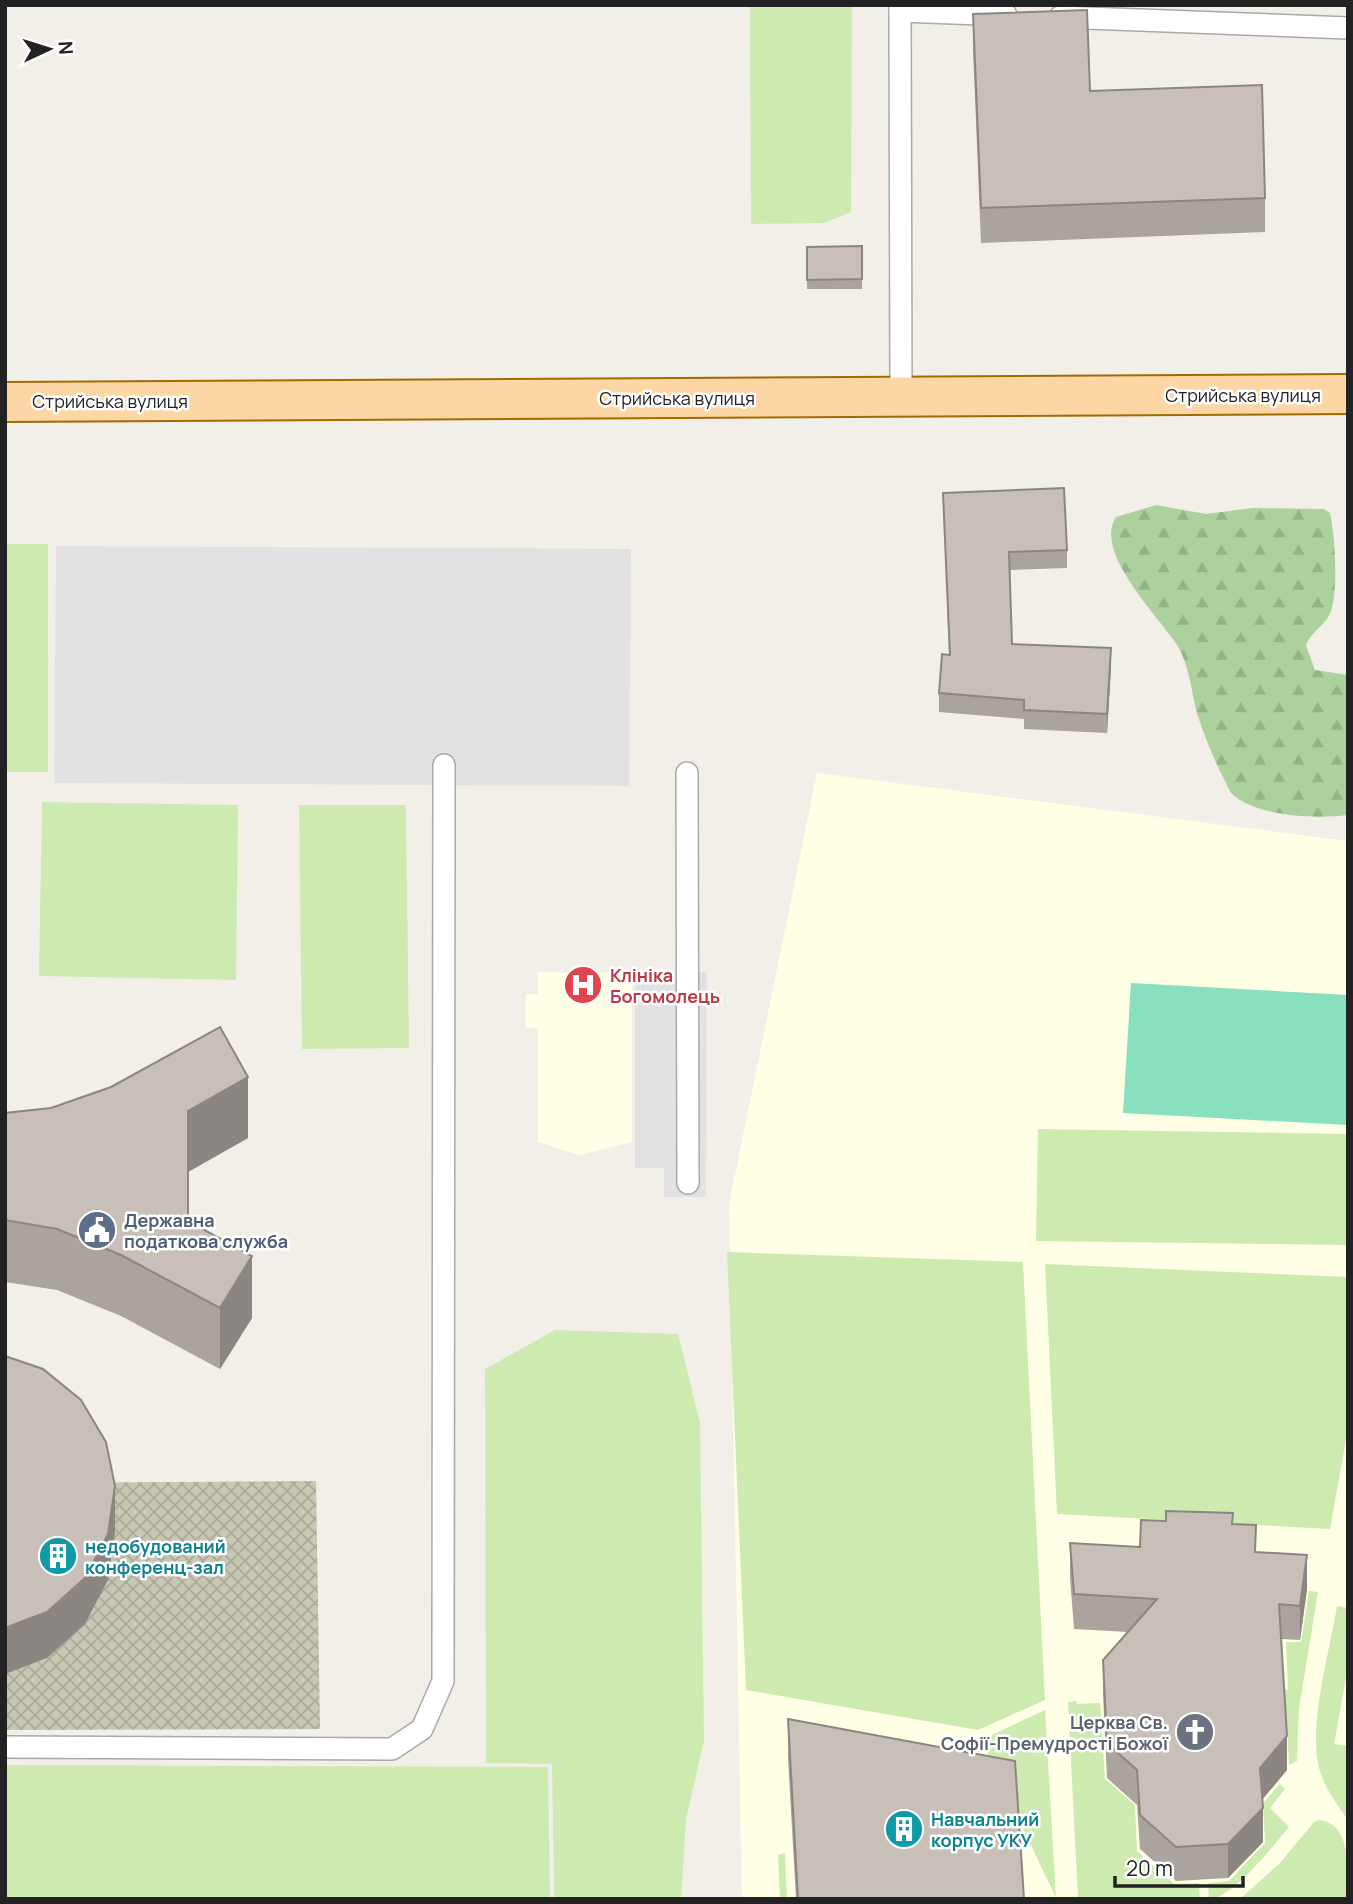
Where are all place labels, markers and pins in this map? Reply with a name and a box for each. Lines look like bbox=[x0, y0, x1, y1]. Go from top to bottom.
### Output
place label: Клініка Богомолець bbox=[610, 963, 720, 1008]
hospital icon: Клініка Богомолець bbox=[562, 964, 604, 1006]
place label: Державна податкова служба bbox=[124, 1208, 288, 1253]
public building icon: Державна податкова служба bbox=[76, 1209, 118, 1251]
place label: недобудований конференц-зал bbox=[85, 1534, 226, 1579]
building icon: недобудований конференц-зал bbox=[37, 1535, 79, 1577]
place label: Церква Св. Софії-Премудрості Божої bbox=[941, 1710, 1169, 1755]
church icon: Церква Св. Софії-Премудрості Божої bbox=[1174, 1711, 1216, 1753]
place label: Навчальний корпус УКУ bbox=[931, 1807, 1039, 1852]
building icon: Навчальний корпус УКУ bbox=[883, 1808, 925, 1850]

